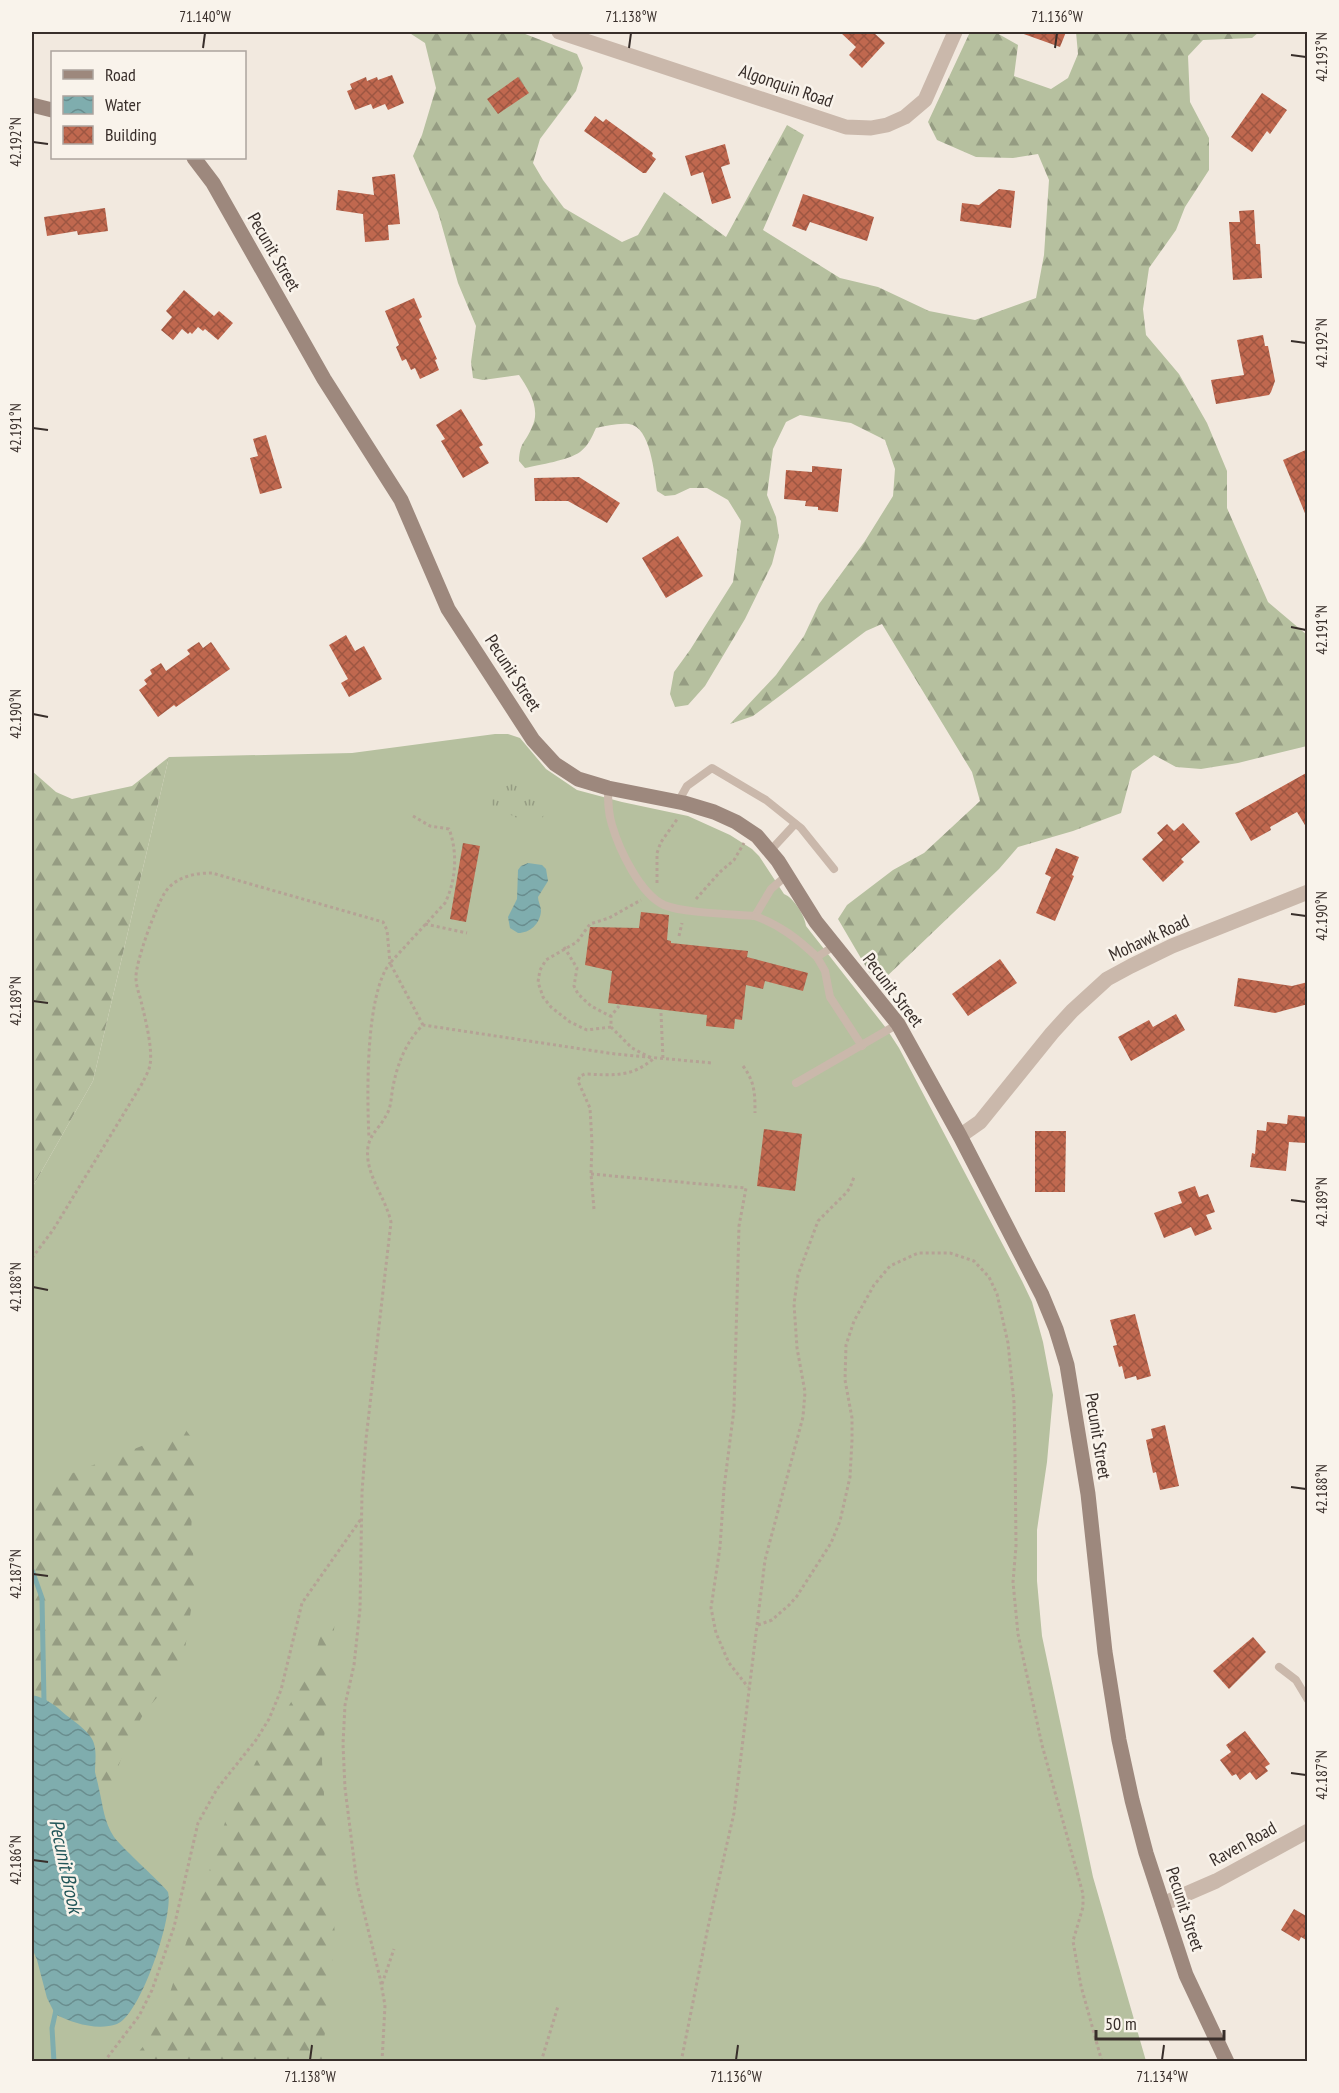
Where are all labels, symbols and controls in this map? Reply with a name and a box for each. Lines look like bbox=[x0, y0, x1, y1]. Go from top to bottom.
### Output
text: 71.140°W bbox=[179, 7, 231, 26]
text: 71.138°W bbox=[605, 7, 657, 26]
text: 71.136°W bbox=[1031, 7, 1083, 26]
text: 42.193°N bbox=[1312, 32, 1331, 82]
legend bbox=[51, 51, 246, 159]
street label: Algonquin Road bbox=[736, 59, 836, 112]
text: Road bbox=[105, 63, 136, 86]
text: Water bbox=[105, 93, 141, 116]
text: 42.192°N bbox=[6, 117, 25, 167]
text: Building bbox=[105, 123, 157, 146]
street label: Pecunit Street bbox=[243, 208, 306, 295]
text: 42.192°N bbox=[1312, 318, 1331, 368]
text: 42.191°N bbox=[6, 403, 25, 453]
text: 42.191°N bbox=[1312, 605, 1331, 655]
street label: Pecunit Street bbox=[480, 630, 547, 715]
text: 42.190°N bbox=[6, 689, 25, 739]
text: 42.190°N bbox=[1312, 891, 1331, 941]
street label: Mohawk Road bbox=[1105, 909, 1193, 966]
street label: Pecunit Street bbox=[858, 948, 929, 1031]
text: 42.189°N bbox=[6, 976, 25, 1026]
text: 42.189°N bbox=[1312, 1177, 1331, 1227]
text: 42.188°N bbox=[6, 1262, 25, 1312]
street label: Pecunit Street bbox=[1080, 1391, 1117, 1481]
text: 42.188°N bbox=[1312, 1464, 1331, 1514]
text: 42.187°N bbox=[6, 1549, 25, 1599]
text: 42.187°N bbox=[1312, 1750, 1331, 1800]
street label: Raven Road bbox=[1205, 1816, 1280, 1871]
water label: Pecunit Brook bbox=[43, 1817, 89, 1917]
text: 42.186°N bbox=[6, 1835, 25, 1885]
street label: Pecunit Street bbox=[1161, 1864, 1210, 1954]
scale bar bbox=[1096, 2003, 1224, 2041]
text: 50 m bbox=[1105, 2012, 1137, 2035]
text: 71.138°W bbox=[284, 2067, 336, 2086]
text: 71.136°W bbox=[710, 2067, 762, 2086]
text: 71.134°W bbox=[1136, 2067, 1188, 2086]

